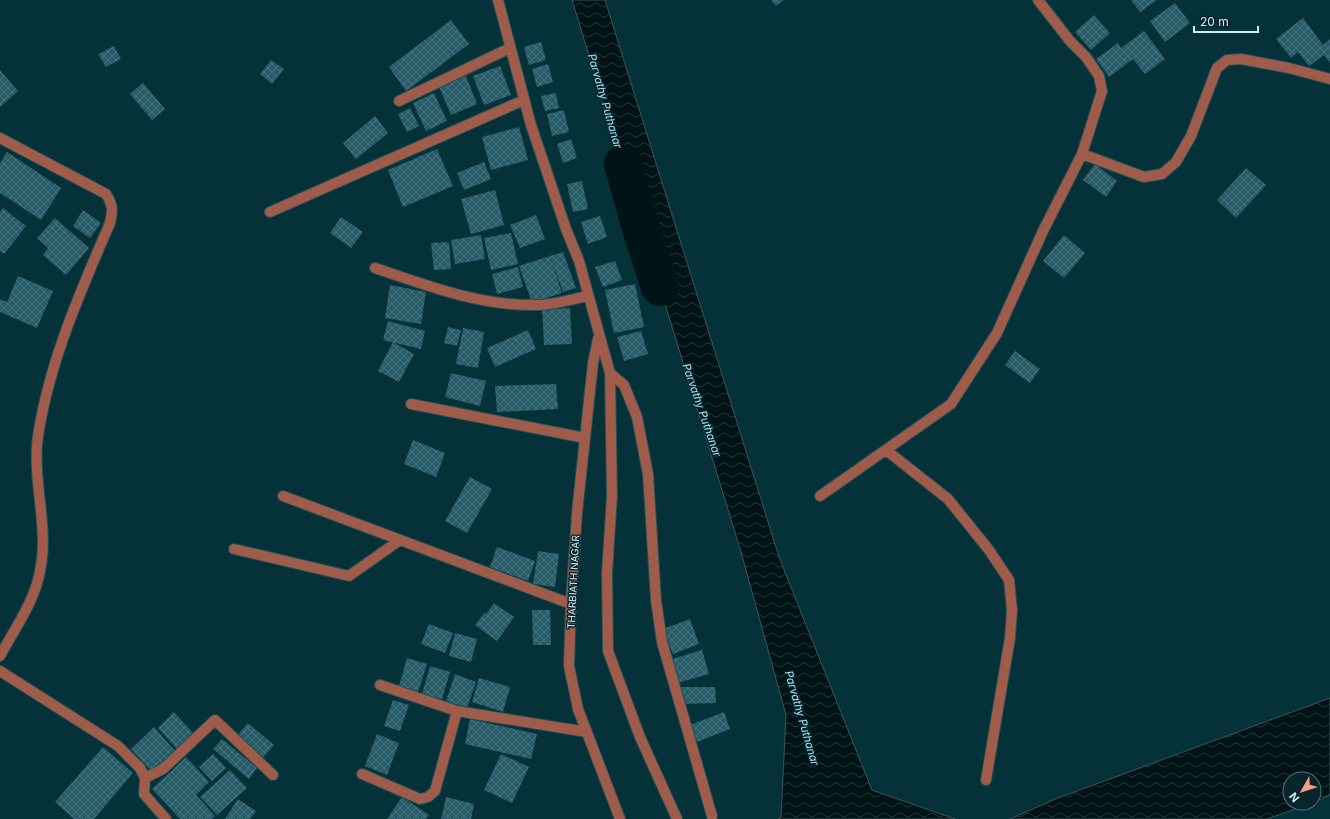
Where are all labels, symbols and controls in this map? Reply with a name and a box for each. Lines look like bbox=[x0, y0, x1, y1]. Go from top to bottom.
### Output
scale bar bbox=[1194, 8, 1258, 34]
text: 20 m bbox=[1200, 14, 1229, 29]
water label: Parvathy Puthanar bbox=[585, 52, 625, 151]
water label: Parvathy Puthanar bbox=[679, 361, 725, 459]
street label: THARBIATH NAGAR bbox=[565, 534, 581, 629]
water label: Parvathy Puthanar bbox=[782, 669, 822, 768]
north arrow bbox=[1282, 771, 1322, 811]
text: N bbox=[1286, 790, 1302, 805]

